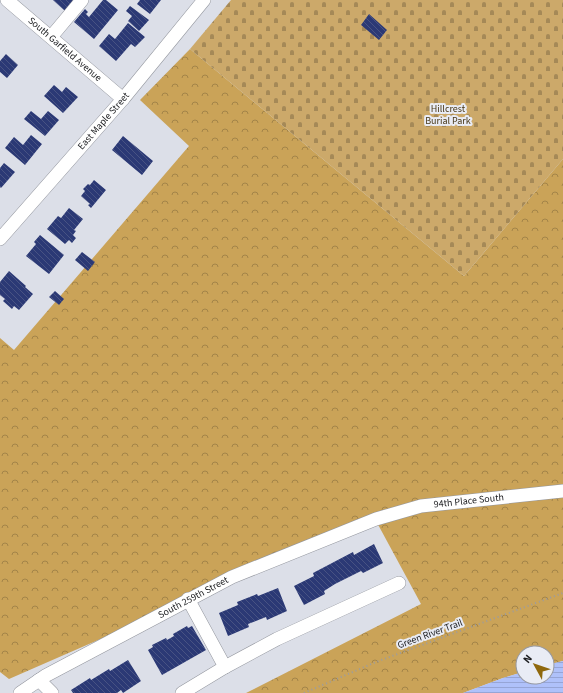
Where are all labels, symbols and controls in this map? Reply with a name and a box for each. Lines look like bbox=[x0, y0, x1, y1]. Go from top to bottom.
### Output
street label: South Garfield Avenue bbox=[25, 14, 105, 85]
street label: East Maple Street bbox=[75, 89, 133, 153]
park label: Hillcrest Burial Park bbox=[425, 102, 471, 128]
street label: 94th Place South bbox=[433, 490, 505, 512]
street label: South 259th Street bbox=[156, 573, 232, 622]
street label: Green River Trail bbox=[396, 616, 465, 652]
north arrow bbox=[515, 645, 555, 685]
text: N bbox=[520, 651, 536, 667]

